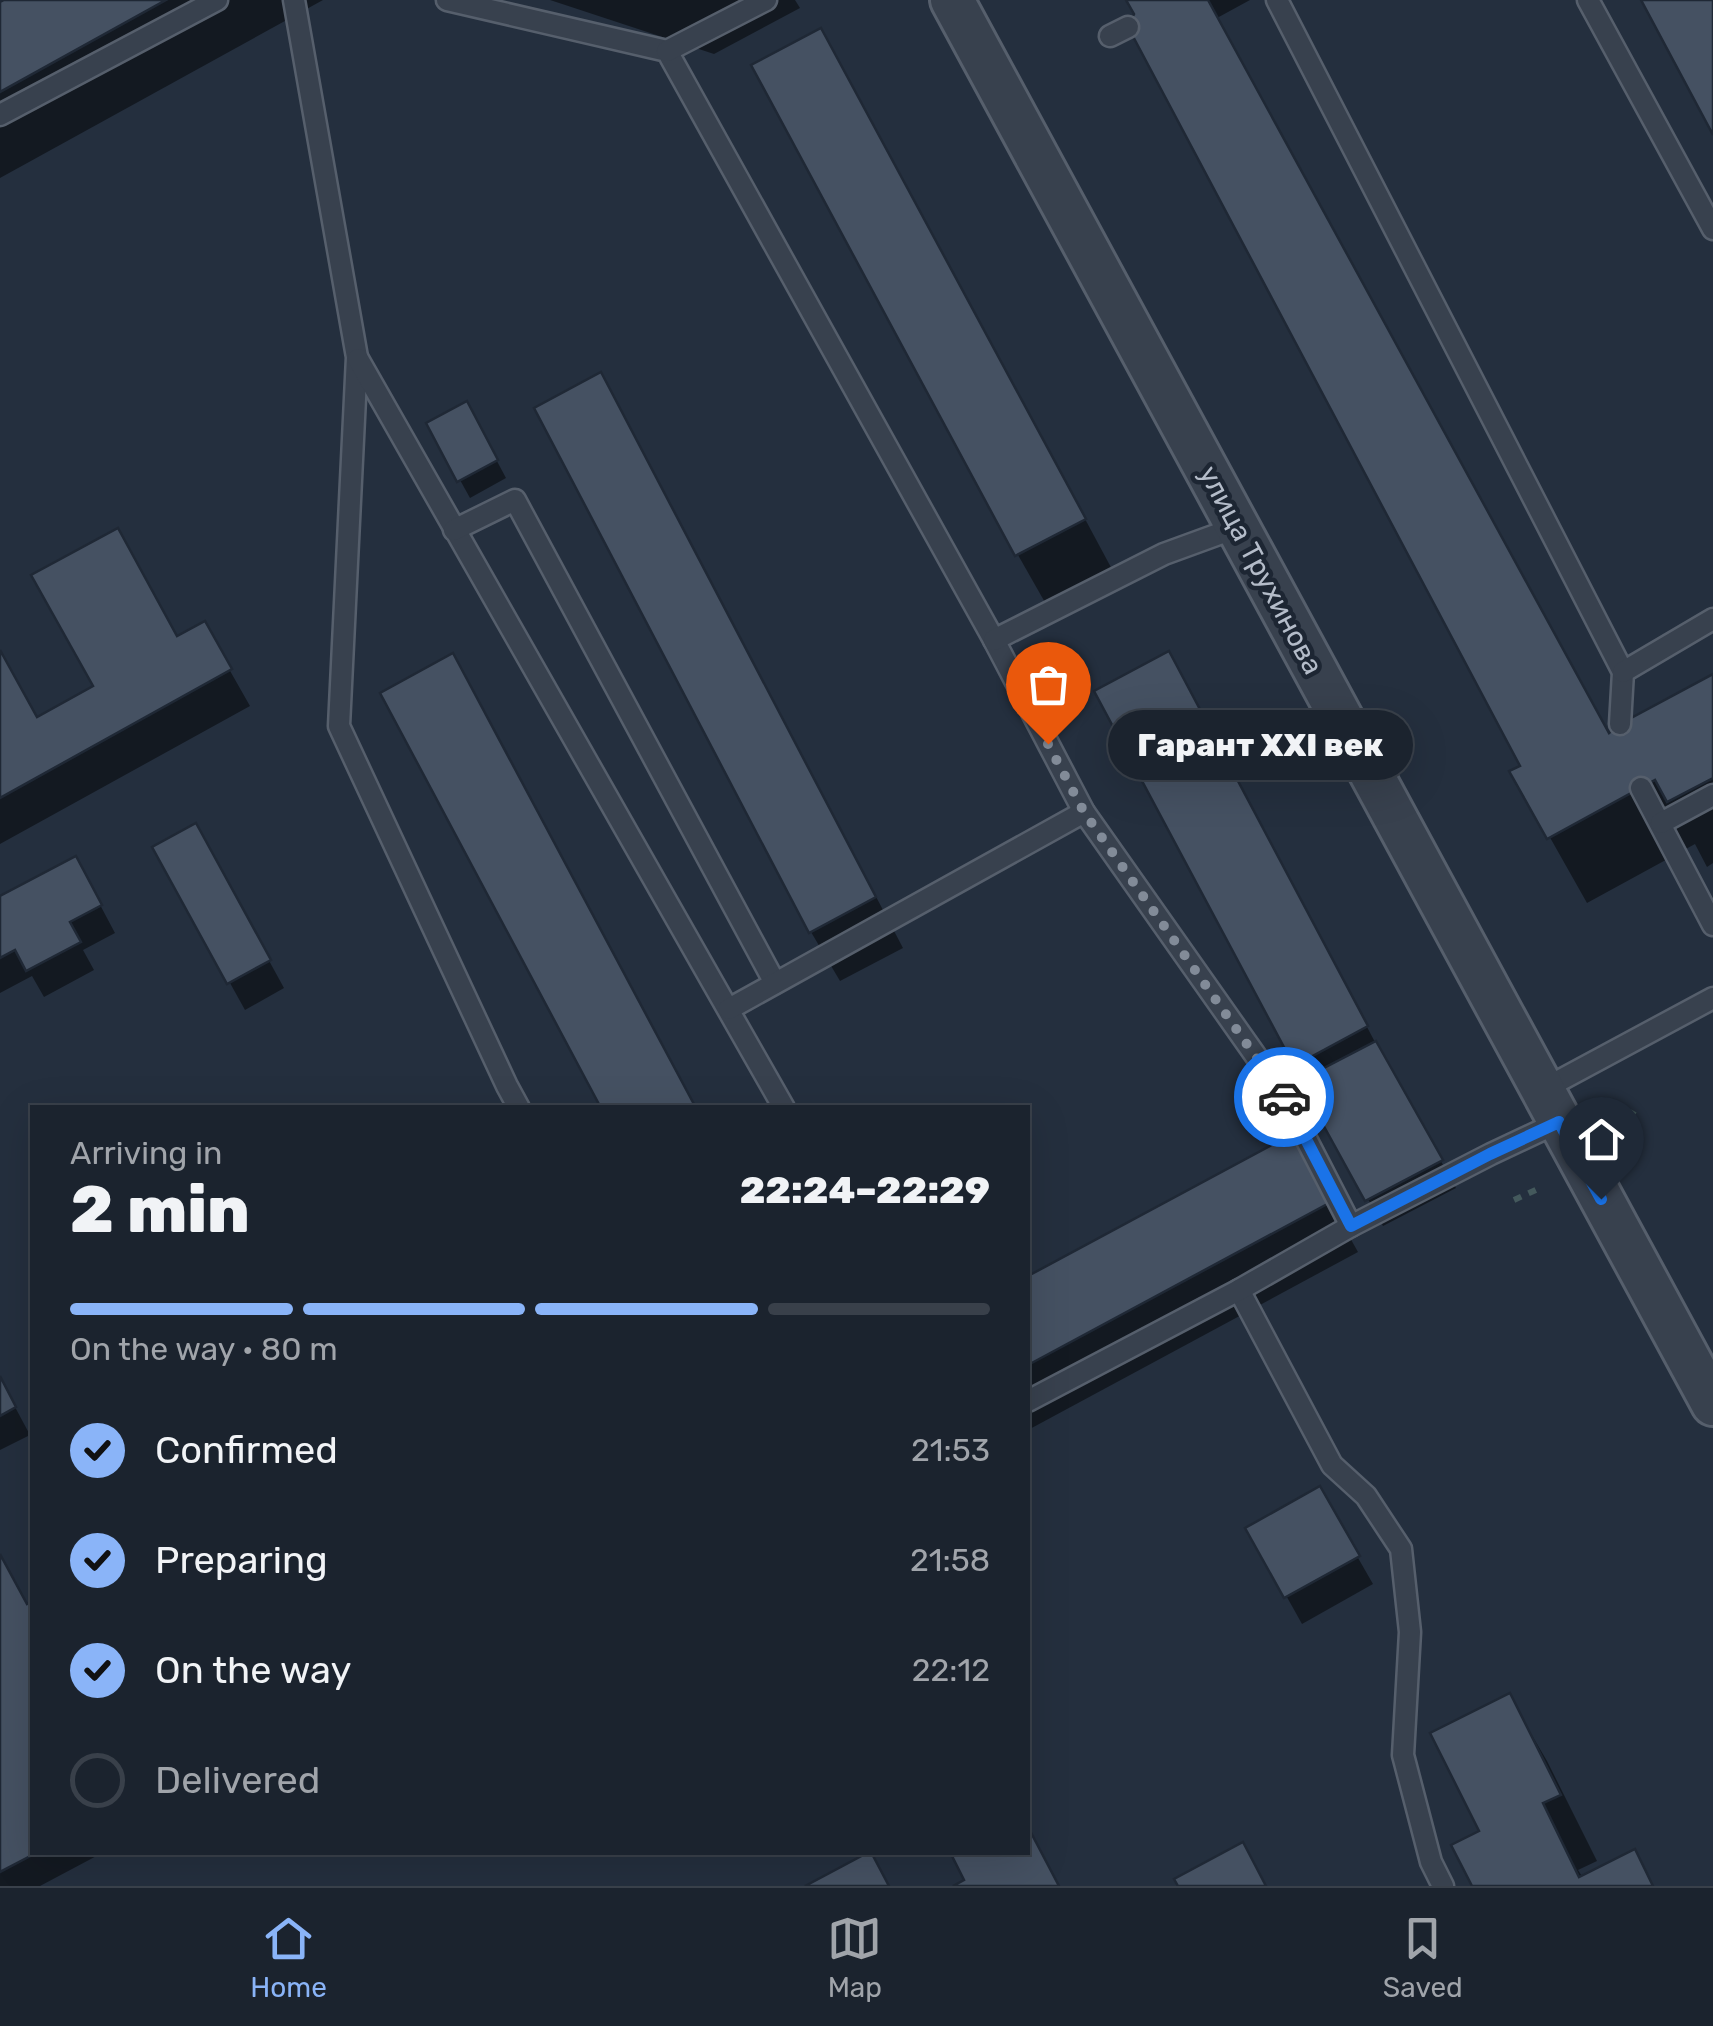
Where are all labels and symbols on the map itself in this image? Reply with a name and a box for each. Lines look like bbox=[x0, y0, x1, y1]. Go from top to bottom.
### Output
street label: улица Трухинова bbox=[1192, 460, 1330, 680]
pin bbox=[1006, 642, 1091, 745]
callout: Гарант XXI век bbox=[1108, 709, 1413, 779]
courier bbox=[1234, 1047, 1334, 1147]
pin bbox=[1559, 1097, 1644, 1200]

